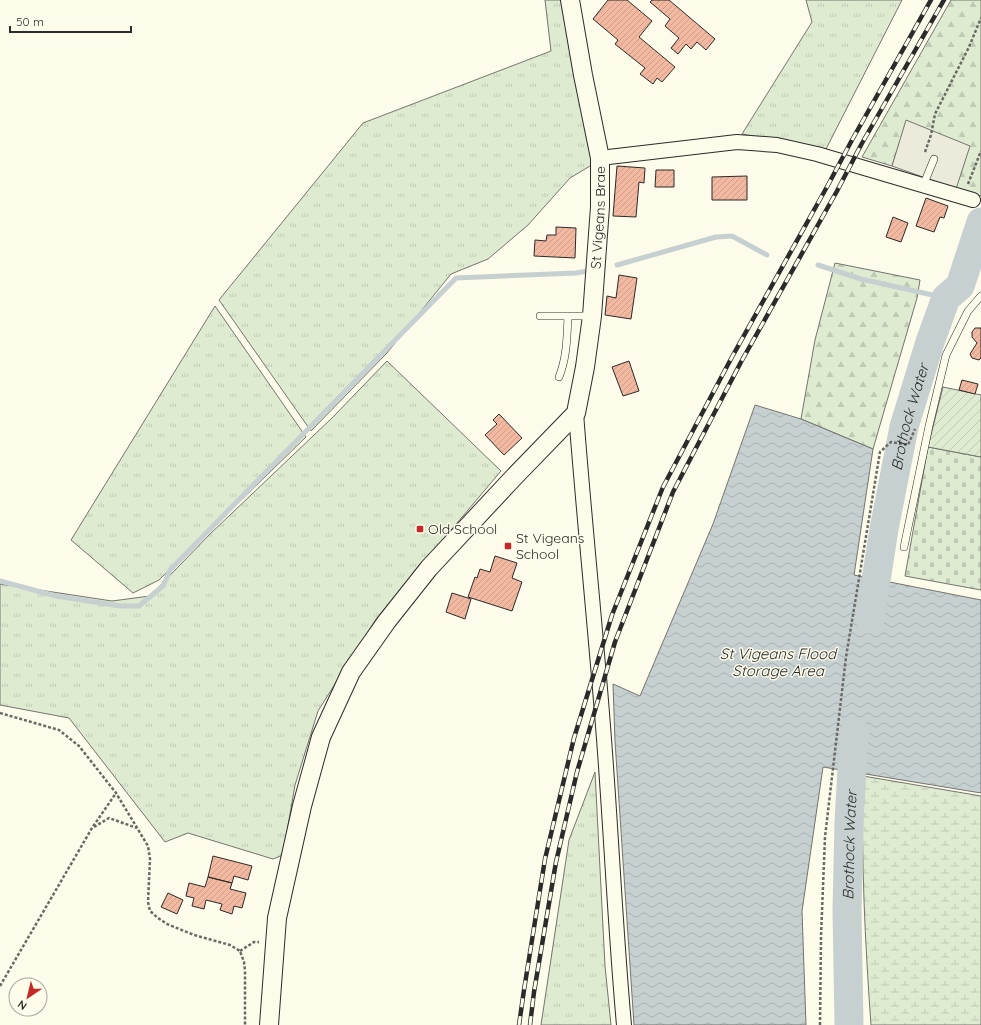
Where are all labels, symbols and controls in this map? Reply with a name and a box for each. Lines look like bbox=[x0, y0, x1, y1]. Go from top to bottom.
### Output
scale bar bbox=[10, 8, 131, 34]
text: 50 m bbox=[16, 14, 44, 29]
street label: St Vigeans Brae bbox=[586, 166, 609, 270]
water label: Brothock Water bbox=[886, 359, 933, 472]
place label: Old School bbox=[428, 520, 497, 538]
marker: Old School bbox=[415, 524, 425, 534]
place label: St Vigeans School bbox=[516, 529, 584, 563]
marker: St Vigeans School bbox=[503, 541, 513, 551]
water label: St Vigeans Flood Storage Area bbox=[720, 644, 838, 680]
water label: Brothock Water bbox=[838, 788, 860, 900]
north arrow bbox=[8, 977, 48, 1017]
text: N bbox=[15, 997, 30, 1013]

